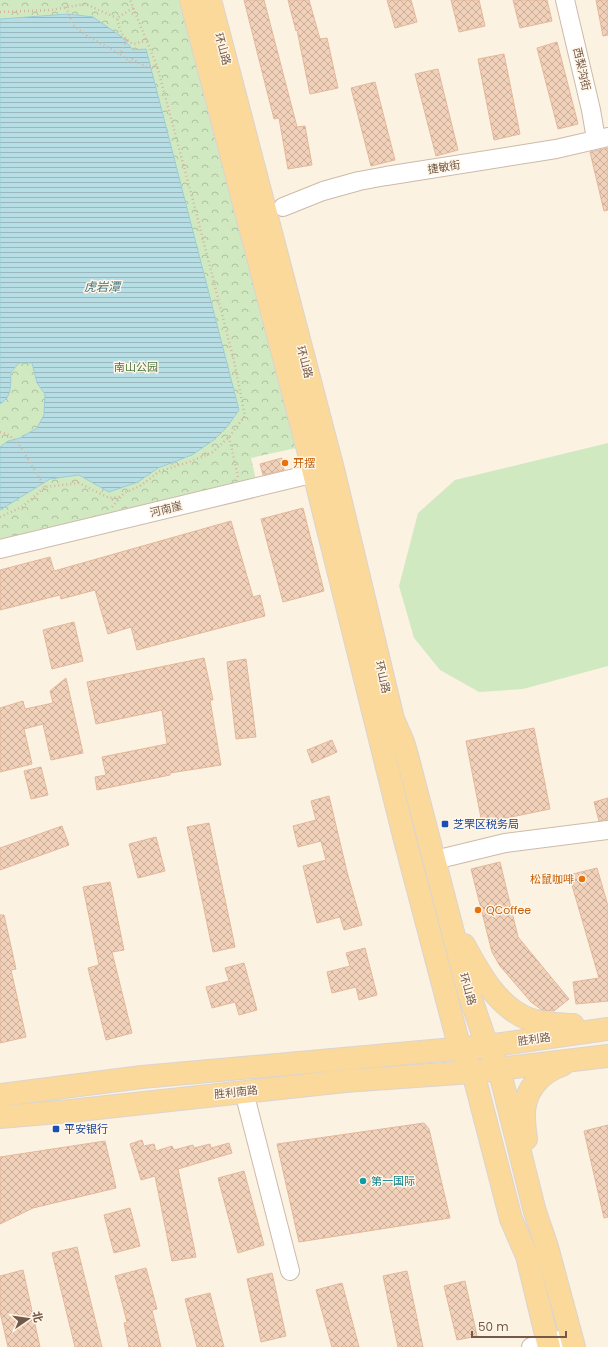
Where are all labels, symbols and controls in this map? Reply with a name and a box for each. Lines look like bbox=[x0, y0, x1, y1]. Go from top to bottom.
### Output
street label: 环山路 bbox=[211, 31, 235, 67]
street label: 西梨沟街 bbox=[569, 46, 595, 92]
street label: 捷敏街 bbox=[426, 157, 462, 177]
water label: 虎岩潭 bbox=[84, 278, 122, 295]
street label: 环山路 bbox=[293, 344, 317, 380]
park label: 南山公园 bbox=[114, 359, 158, 375]
place label: 开摆 bbox=[293, 455, 315, 471]
marker: 开摆 bbox=[280, 458, 290, 468]
street label: 河南崖 bbox=[148, 497, 184, 521]
street label: 环山路 bbox=[371, 659, 395, 695]
place label: 芝罘区税务局 bbox=[453, 816, 519, 832]
marker: 芝罘区税务局 bbox=[440, 819, 450, 829]
place label: 松鼠咖啡 bbox=[530, 871, 574, 887]
marker: 松鼠咖啡 bbox=[577, 874, 587, 884]
place label: QCoffee bbox=[486, 902, 531, 918]
marker: QCoffee bbox=[473, 905, 483, 915]
street label: 环山路 bbox=[456, 971, 480, 1007]
street label: 胜利路 bbox=[517, 1029, 551, 1049]
street label: 胜利南路 bbox=[213, 1082, 259, 1102]
place label: 平安银行 bbox=[64, 1121, 108, 1137]
marker: 平安银行 bbox=[51, 1124, 61, 1134]
place label: 第一国际 bbox=[371, 1173, 415, 1189]
marker: 第一国际 bbox=[358, 1176, 368, 1186]
north arrow bbox=[8, 1299, 48, 1339]
text: 北 bbox=[29, 1310, 47, 1324]
scale bar bbox=[472, 1313, 566, 1339]
text: 50 m bbox=[478, 1318, 509, 1335]

